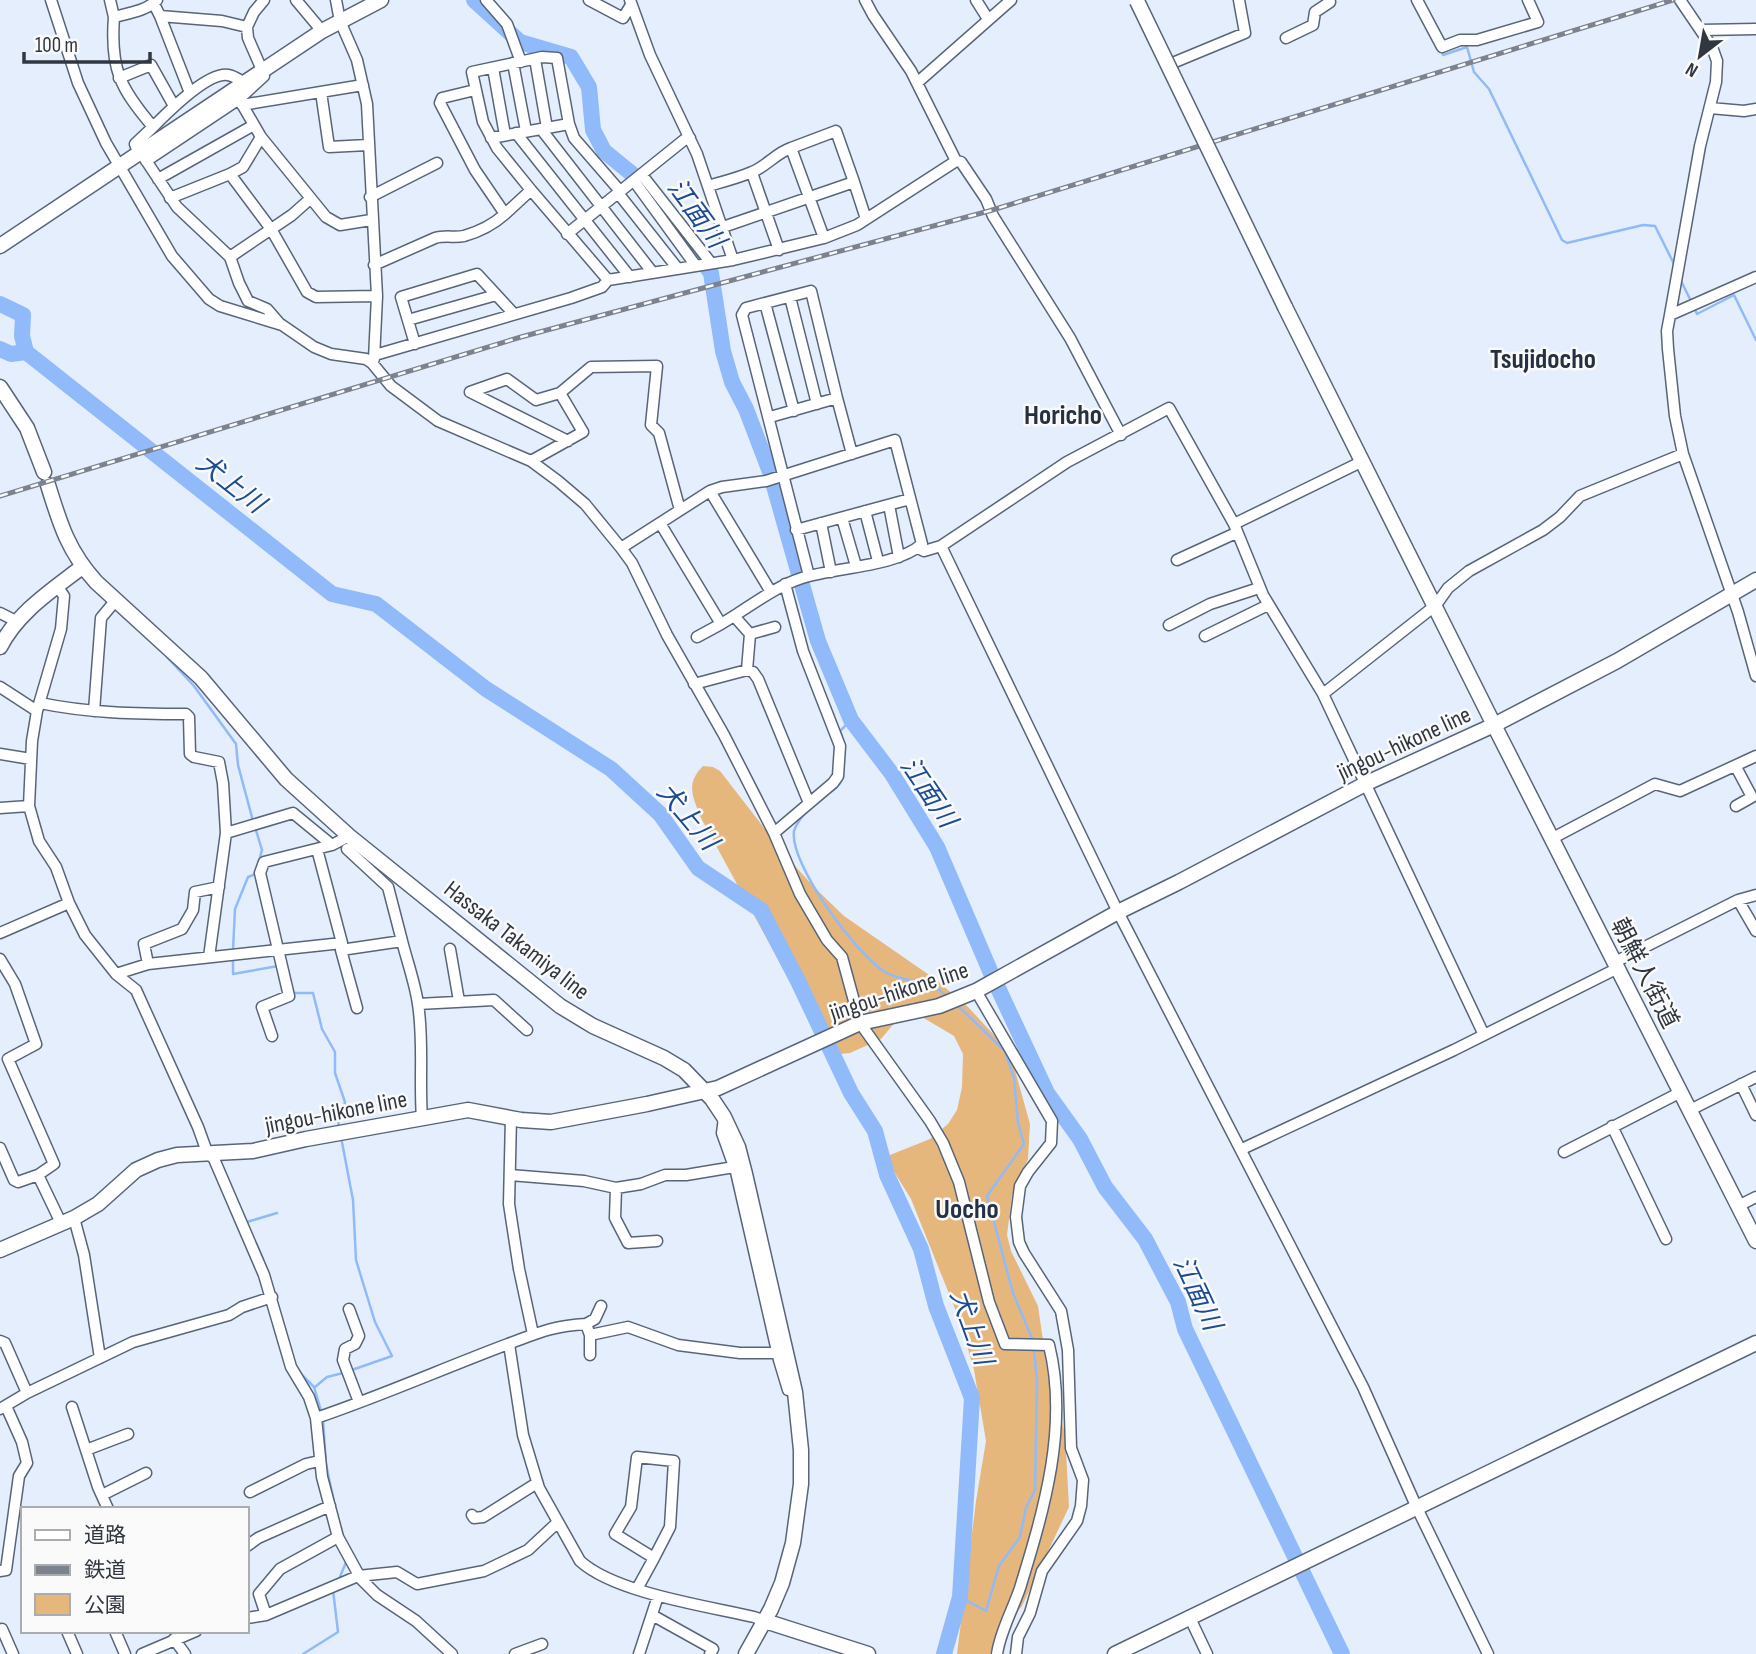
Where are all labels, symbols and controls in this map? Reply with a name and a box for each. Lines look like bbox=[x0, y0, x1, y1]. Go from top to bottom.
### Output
scale bar bbox=[24, 21, 150, 65]
north arrow bbox=[1665, 21, 1735, 91]
text: 100 m bbox=[35, 33, 78, 58]
text: N bbox=[1682, 57, 1702, 82]
water label: 江面川 bbox=[660, 173, 733, 257]
district label: Tsujidocho bbox=[1490, 343, 1596, 376]
district label: Horicho bbox=[1024, 399, 1102, 432]
water label: 犬上川 bbox=[190, 448, 273, 522]
street label: jingou-hikone line bbox=[1332, 700, 1476, 787]
water label: 江面川 bbox=[893, 752, 964, 836]
water label: 犬上川 bbox=[650, 777, 726, 859]
street label: Hassaka Takamiya line bbox=[438, 875, 595, 1006]
street label: 朝鮮人街道 bbox=[1604, 913, 1685, 1033]
street label: jingou-hikone line bbox=[825, 955, 972, 1028]
street label: jingou-hikone line bbox=[262, 1085, 409, 1141]
district label: Uocho bbox=[935, 1193, 999, 1226]
water label: 江面川 bbox=[1166, 1252, 1228, 1338]
water label: 犬上川 bbox=[943, 1286, 1000, 1372]
legend bbox=[21, 1507, 248, 1633]
text: 道路 bbox=[84, 1523, 126, 1548]
text: 鉄道 bbox=[84, 1558, 126, 1583]
text: 公園 bbox=[84, 1593, 126, 1618]

